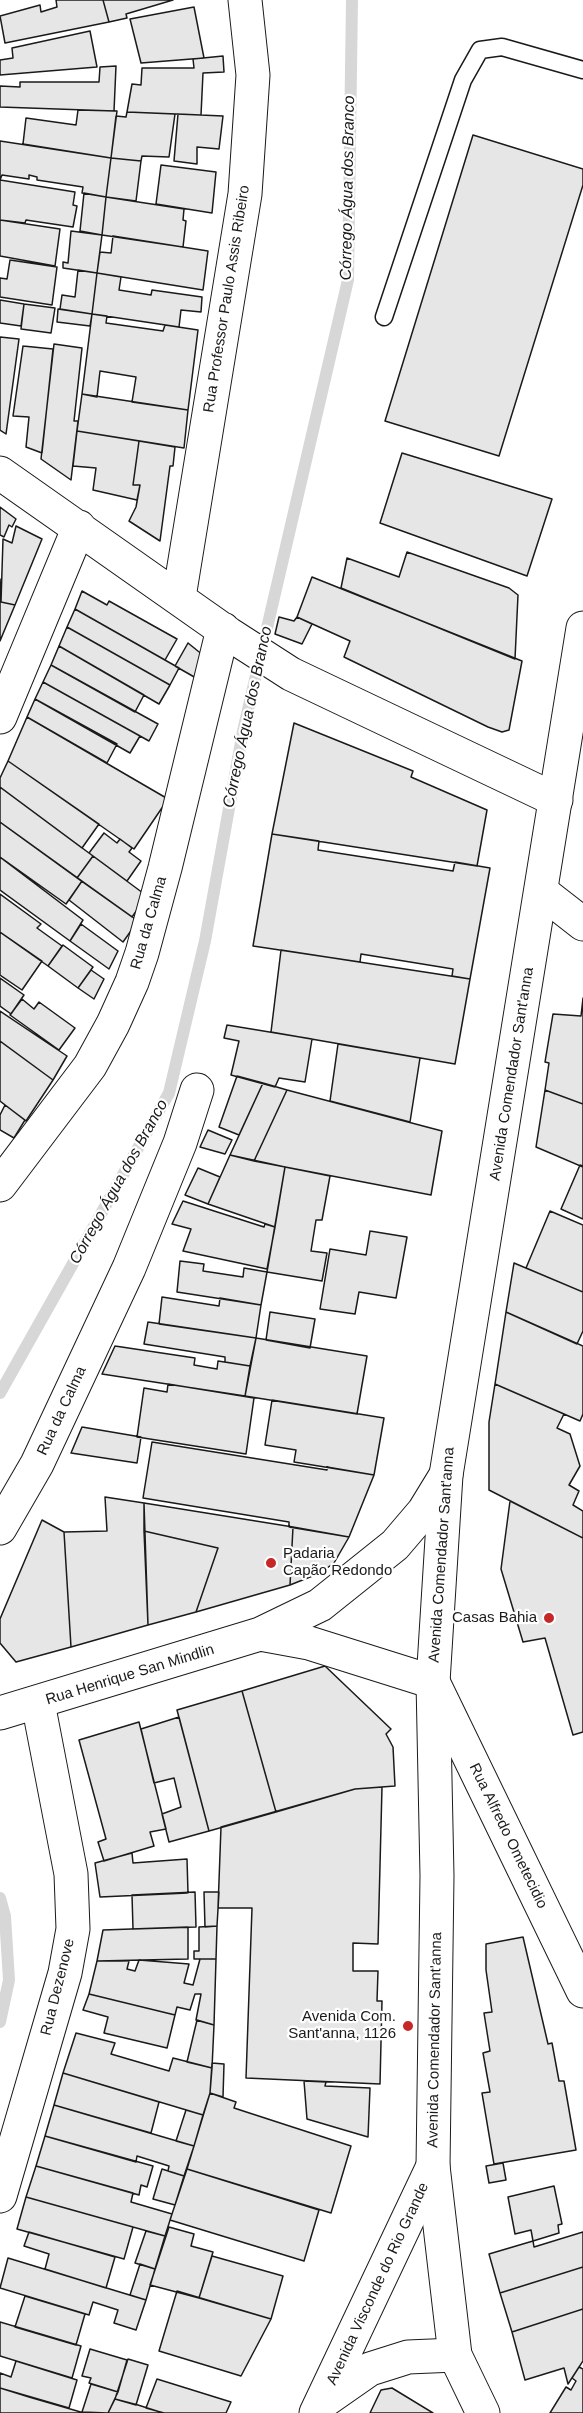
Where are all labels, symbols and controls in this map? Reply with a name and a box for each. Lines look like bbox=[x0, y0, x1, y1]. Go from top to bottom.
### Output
water label: Córrego Água dos Branco bbox=[337, 95, 359, 281]
street label: Rua Professor Paulo Assis Ribeiro bbox=[200, 184, 254, 414]
water label: Córrego Água dos Branco bbox=[219, 625, 277, 809]
street label: Rua da Calma bbox=[127, 874, 171, 972]
street label: Avenida Comendador Sant'anna bbox=[486, 966, 538, 1182]
water label: Córrego Água dos Branco bbox=[66, 1096, 172, 1268]
street label: Rua da Calma bbox=[34, 1364, 90, 1458]
street label: Avenida Comendador Sant'anna bbox=[425, 1447, 459, 1663]
place label: Padaria Capão Redondo bbox=[283, 1545, 392, 1580]
marker: Padaria Capão Redondo bbox=[264, 1556, 278, 1570]
place label: Casas Bahia bbox=[452, 1609, 537, 1627]
marker: Casas Bahia bbox=[542, 1611, 556, 1625]
street label: Rua Henrique San Mindlin bbox=[44, 1641, 216, 1709]
street label: Rua Alfredo Ometecidio bbox=[465, 1760, 551, 1912]
street label: Avenida Comendador Sant'anna bbox=[424, 1932, 446, 2148]
street label: Rua Dezenove bbox=[37, 1937, 79, 2037]
place label: Avenida Com. Sant'anna, 1126 bbox=[288, 2008, 396, 2043]
marker: Avenida Com. Sant'anna, 1126 bbox=[401, 2019, 415, 2033]
street label: Avenida Visconde do Rio Grande bbox=[323, 2180, 433, 2388]

